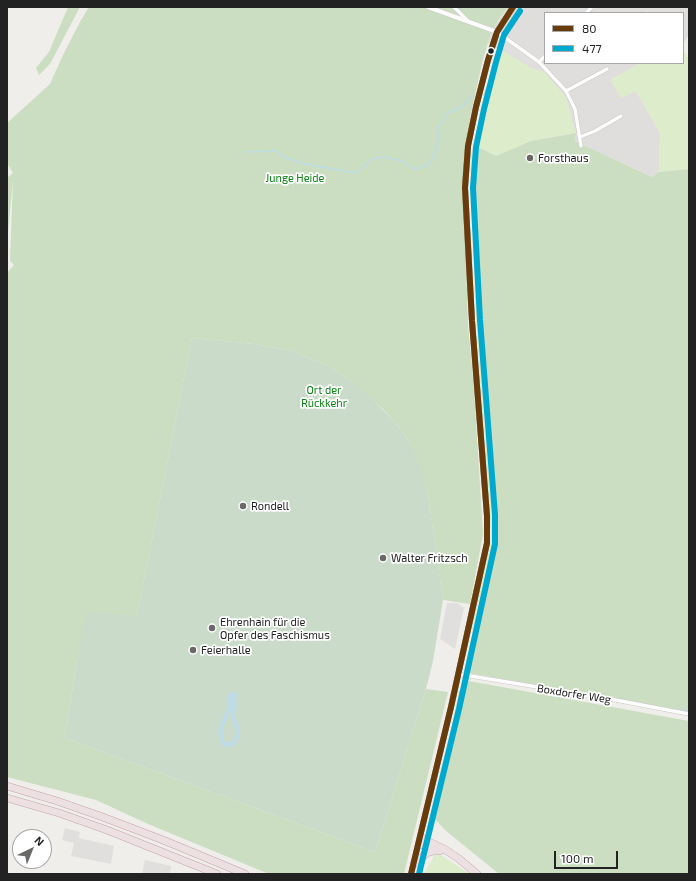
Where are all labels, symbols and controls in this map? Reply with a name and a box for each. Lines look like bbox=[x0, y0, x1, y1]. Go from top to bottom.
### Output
legend bbox=[544, 12, 684, 64]
text: 80 bbox=[582, 21, 597, 35]
text: 477 bbox=[582, 41, 602, 55]
unlabelled marker bbox=[486, 46, 496, 56]
place label: Forsthaus bbox=[538, 151, 588, 165]
marker: Forsthaus bbox=[525, 153, 535, 163]
park label: Junge Heide bbox=[265, 171, 325, 185]
park label: Ort der Rückkehr bbox=[301, 383, 347, 409]
place label: Rondell bbox=[251, 499, 289, 513]
marker: Rondell bbox=[238, 501, 248, 511]
place label: Walter Fritzsch bbox=[391, 551, 468, 565]
marker: Walter Fritzsch bbox=[378, 553, 388, 563]
place label: Ehrenhain für die Opfer des Faschismus bbox=[220, 615, 330, 641]
marker: Ehrenhain für die Opfer des Faschismus bbox=[207, 623, 217, 633]
place label: Feierhalle bbox=[201, 643, 251, 657]
marker: Feierhalle bbox=[188, 645, 198, 655]
street label: Boxdorfer Weg bbox=[536, 682, 612, 706]
north arrow bbox=[12, 829, 52, 869]
text: N bbox=[32, 833, 47, 848]
scale bar bbox=[556, 843, 620, 869]
text: 100 m bbox=[561, 851, 593, 865]

